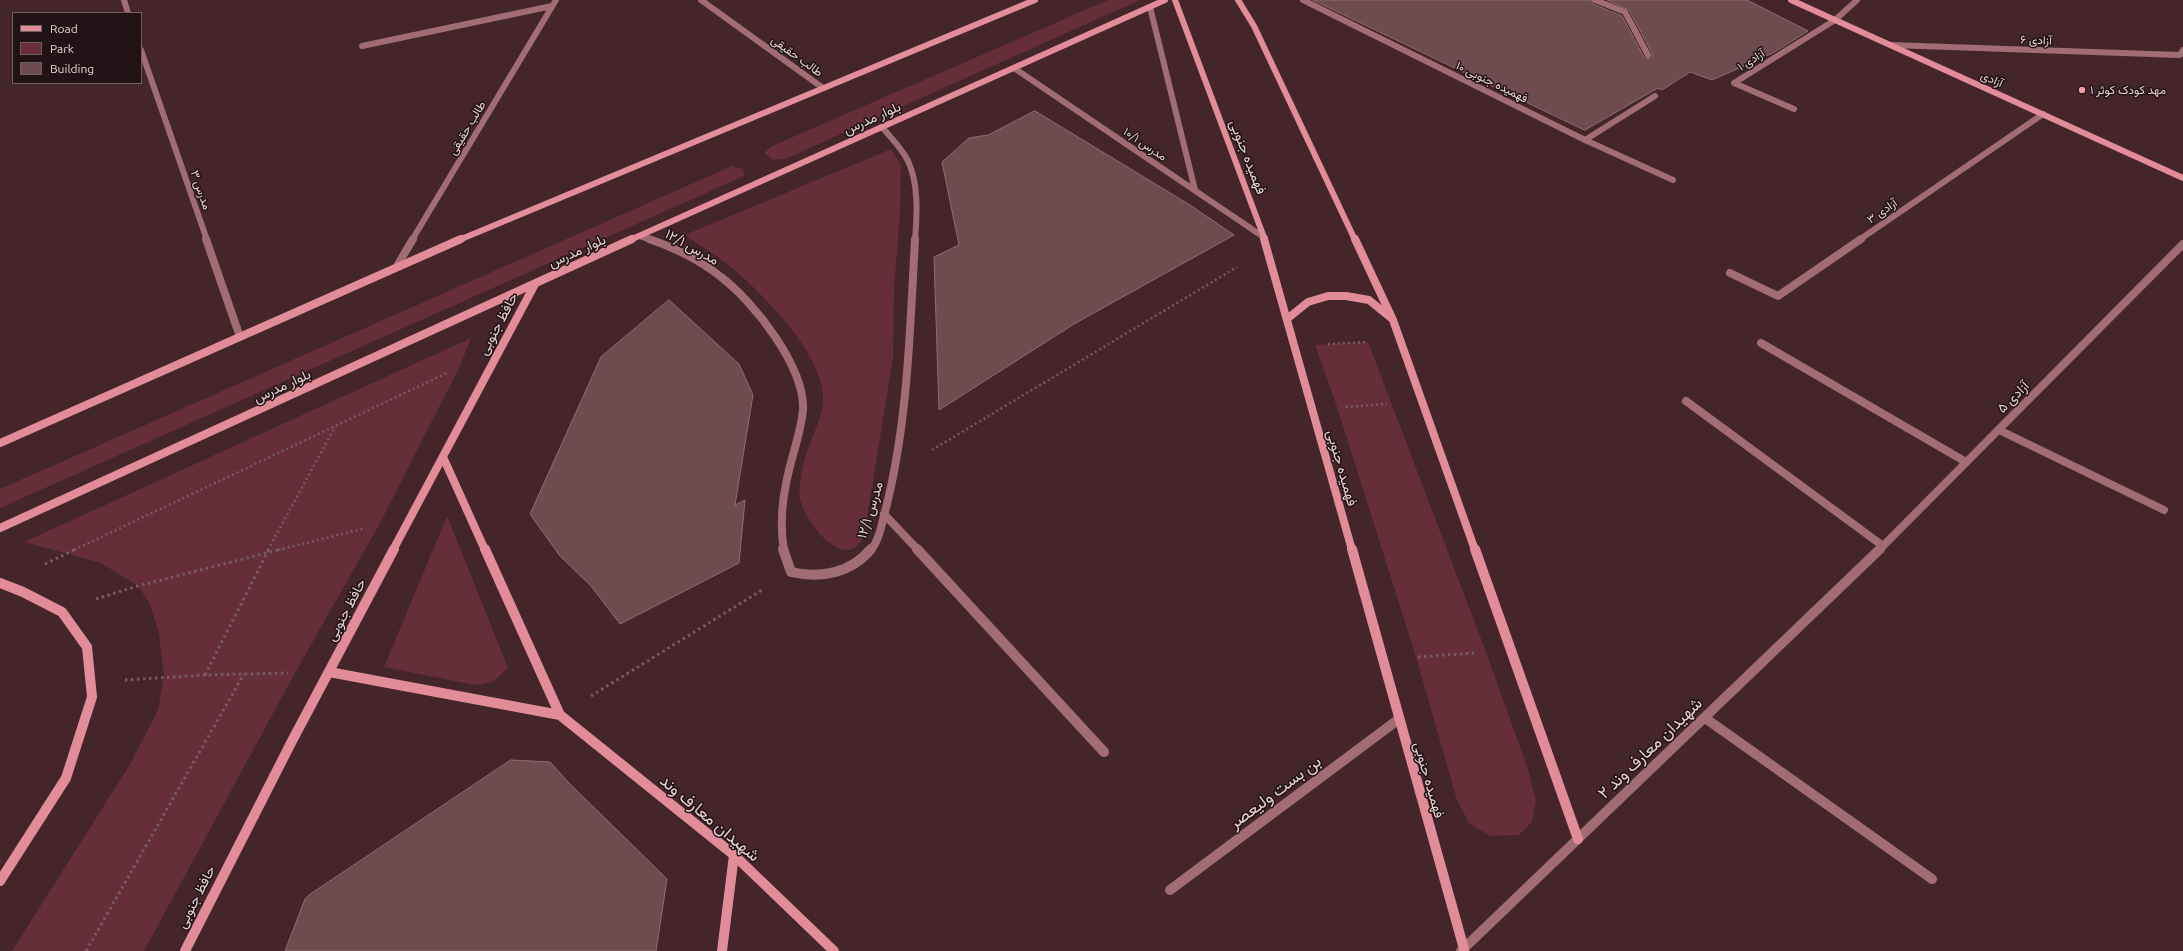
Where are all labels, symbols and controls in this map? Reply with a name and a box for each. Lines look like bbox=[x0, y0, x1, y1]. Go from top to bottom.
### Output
legend bbox=[12, 12, 142, 84]
text: Road bbox=[50, 22, 78, 35]
street label: طالب حقیقی bbox=[768, 32, 826, 80]
street label: آزادی ۶ bbox=[2020, 32, 2052, 48]
text: Park bbox=[50, 42, 74, 55]
street label: آزادی ۱ bbox=[1735, 46, 1767, 74]
street label: فهمیده جنوبی ۱۰ bbox=[1454, 58, 1530, 106]
text: Building bbox=[50, 62, 94, 75]
street label: آزادی bbox=[1979, 68, 2005, 90]
place label: مهد کودک کوثر ۱ bbox=[2090, 83, 2166, 97]
marker: مهد کودک کوثر ۱ bbox=[2077, 85, 2087, 95]
street label: طالب حقیقی bbox=[445, 98, 489, 158]
street label: بلوار مدرس bbox=[841, 98, 903, 138]
street label: فهمیده جنوبی bbox=[1226, 117, 1270, 197]
street label: مدرس ۱۰/۱ bbox=[1121, 124, 1169, 164]
street label: مدرس ۳ bbox=[188, 168, 214, 212]
street label: آزادی ۳ bbox=[1864, 195, 1900, 227]
street label: مدرس ۱۲/۱ bbox=[662, 225, 722, 269]
street label: بلوار مدرس bbox=[546, 231, 608, 271]
street label: حافظ جنوبی bbox=[475, 290, 521, 358]
street label: بلوار مدرس bbox=[251, 365, 313, 407]
street label: آزادی ۵ bbox=[1993, 377, 2033, 417]
street label: فهمیده جنوبی bbox=[1323, 428, 1361, 508]
street label: مدرس ۱۲/۱ bbox=[853, 479, 887, 541]
street label: حافظ جنوبی bbox=[323, 576, 369, 644]
street label: شهیدان معارف وند ۲ bbox=[1594, 693, 1706, 803]
street label: فهمیده جنوبی bbox=[1410, 740, 1448, 820]
street label: بن بست ولیعصر bbox=[1225, 751, 1325, 833]
street label: شهیدان معارف وند bbox=[656, 770, 764, 866]
street label: حافظ جنوبی bbox=[173, 863, 219, 931]

